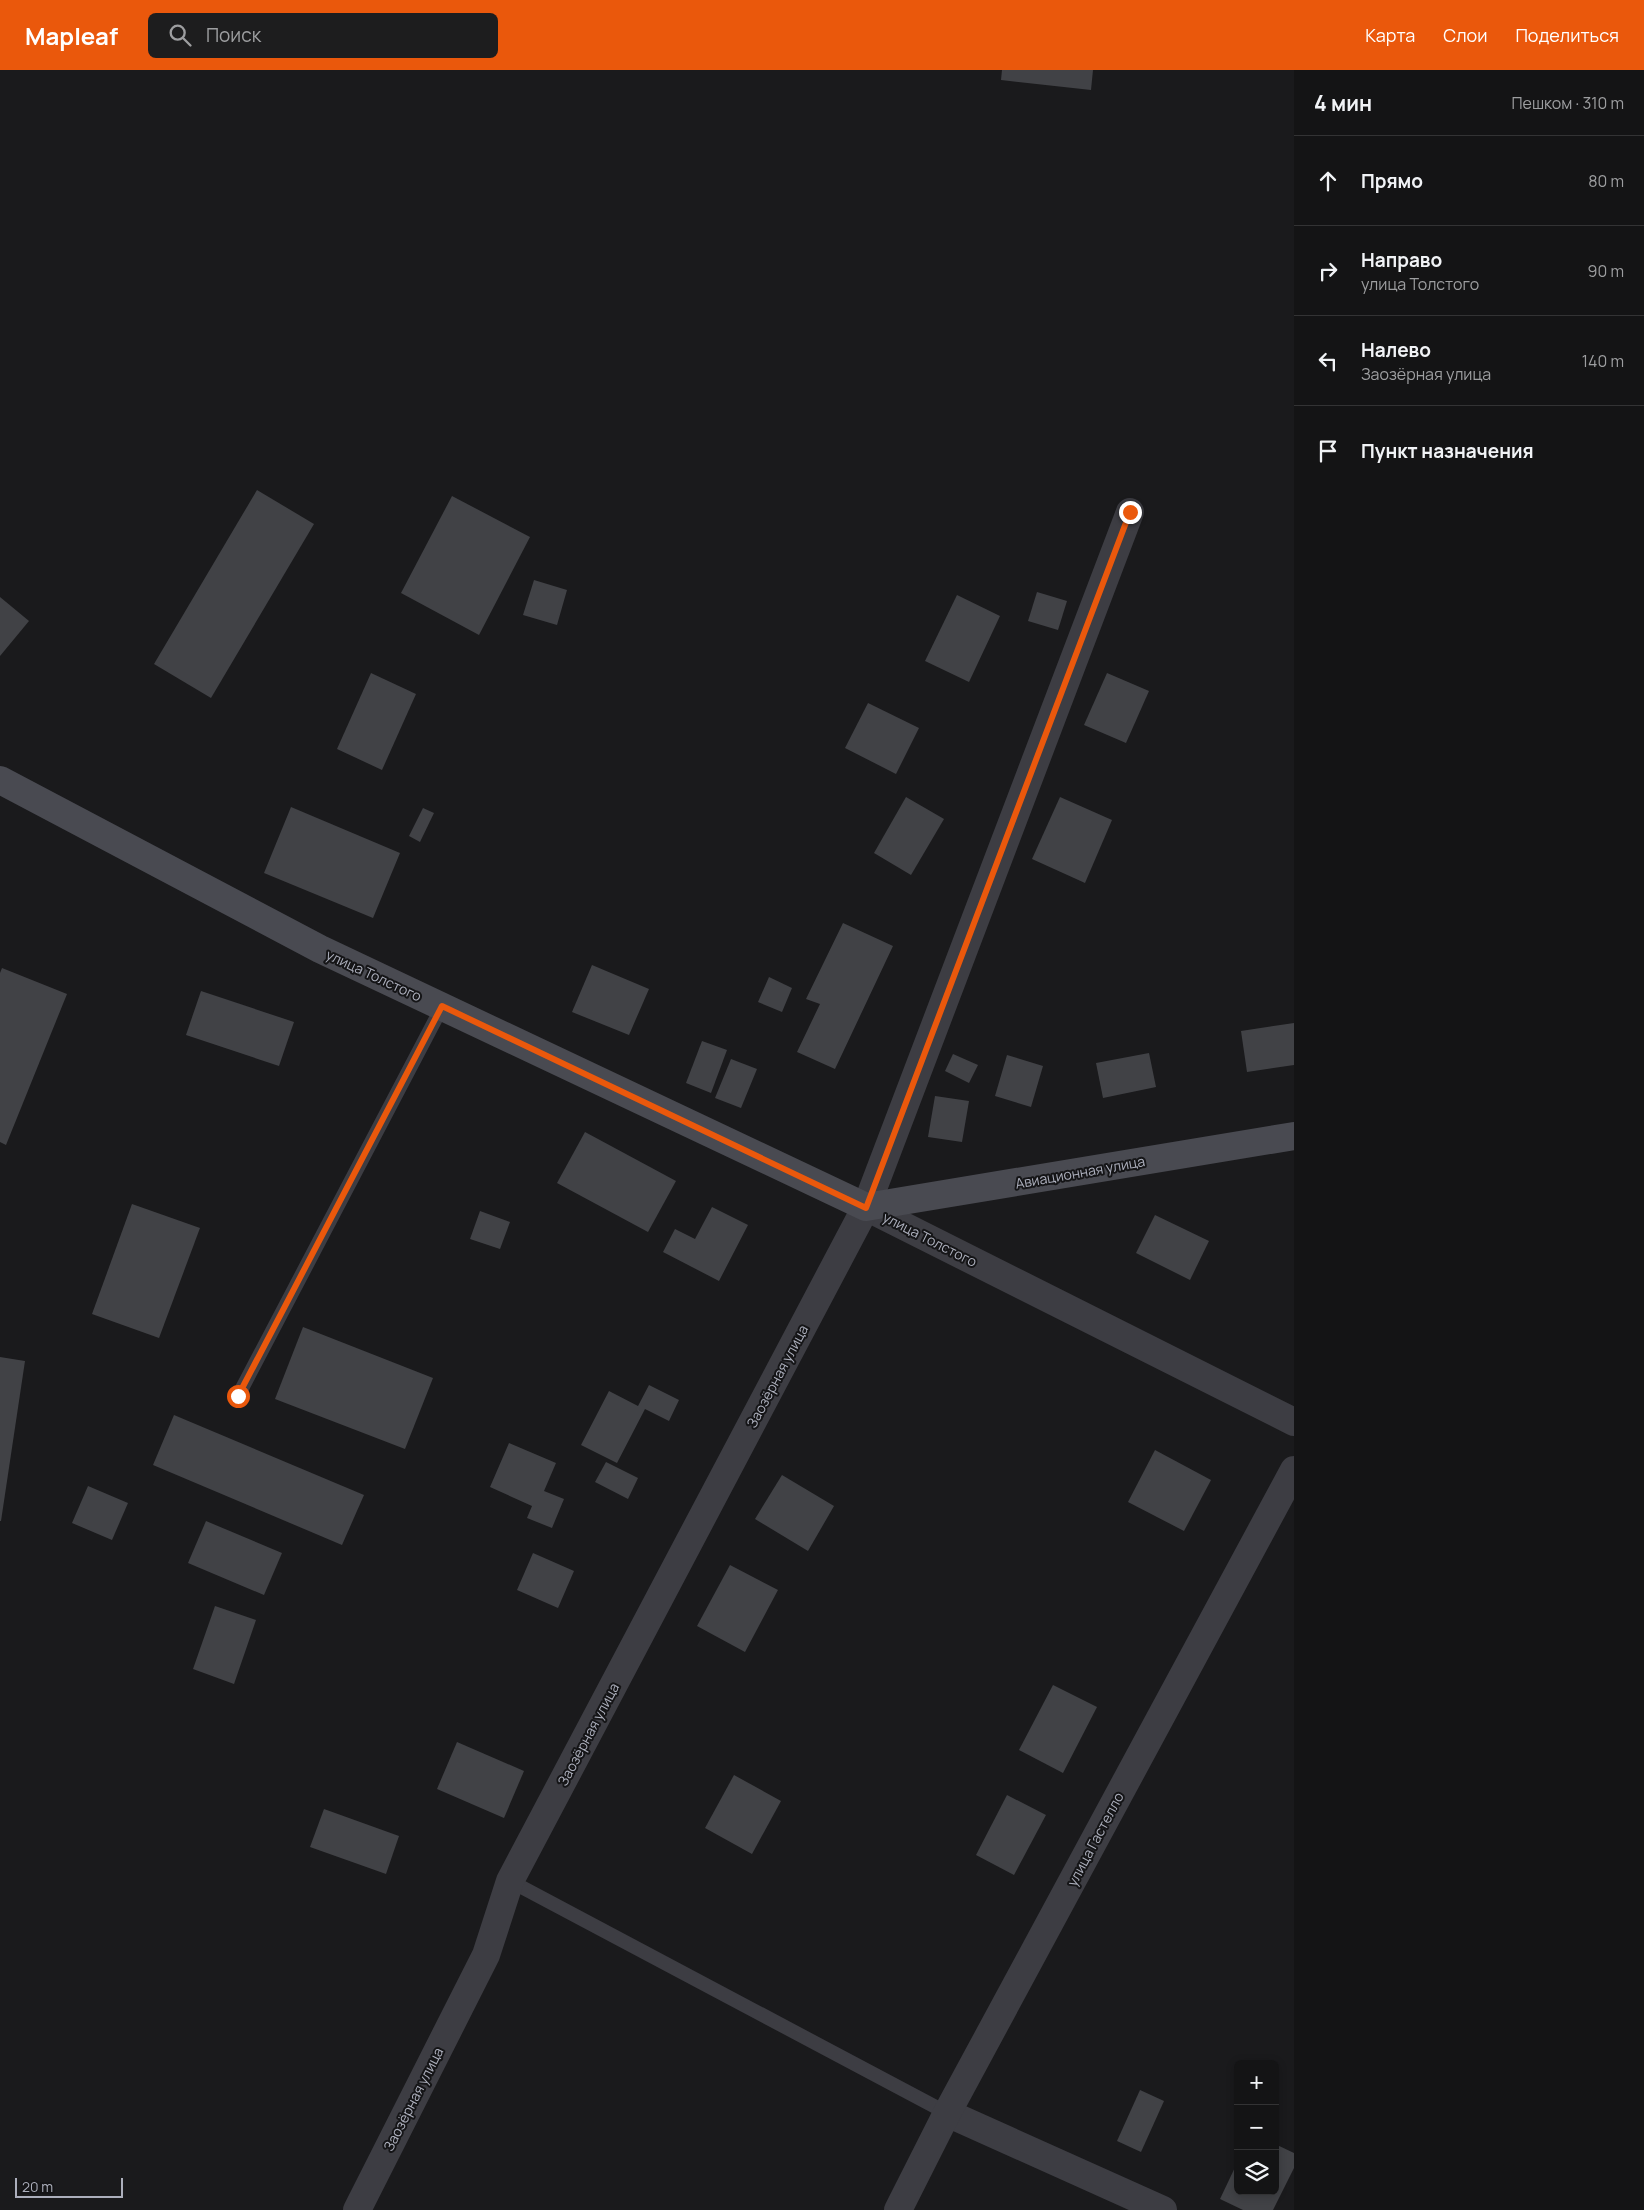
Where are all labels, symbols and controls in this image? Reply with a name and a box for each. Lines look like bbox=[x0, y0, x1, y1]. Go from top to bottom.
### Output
search box bbox=[148, 13, 498, 58]
text: Mapleaf bbox=[25, 19, 118, 52]
icon: search bbox=[166, 21, 194, 49]
text: Поиск bbox=[206, 22, 261, 48]
text: Карта bbox=[1365, 23, 1415, 47]
text: Слои bbox=[1443, 23, 1487, 47]
text: Поделиться bbox=[1515, 23, 1619, 47]
text: 4 мин bbox=[1314, 89, 1372, 117]
text: Пешком · 310 m bbox=[1512, 92, 1624, 114]
icon: ahead bbox=[1314, 167, 1342, 195]
text: Прямо bbox=[1361, 168, 1423, 194]
text: 80 m bbox=[1588, 170, 1624, 192]
text: Направо bbox=[1361, 247, 1442, 273]
icon: right bbox=[1314, 257, 1342, 285]
text: 90 m bbox=[1588, 260, 1624, 282]
text: улица Толстого bbox=[1361, 273, 1479, 295]
text: Налево bbox=[1361, 337, 1431, 363]
icon: left bbox=[1314, 347, 1342, 375]
text: 140 m bbox=[1582, 350, 1624, 372]
text: Заозёрная улица bbox=[1361, 363, 1491, 385]
icon: arrive bbox=[1314, 437, 1342, 465]
text: Пункт назначения bbox=[1361, 438, 1534, 464]
route end bbox=[1119, 501, 1142, 524]
street label: улица Толстого bbox=[323, 945, 425, 1005]
street label: Авиационная улица bbox=[1014, 1151, 1146, 1193]
street label: улица Толстого bbox=[880, 1207, 980, 1271]
street label: Заозёрная улица bbox=[742, 1321, 812, 1431]
route start bbox=[227, 1385, 250, 1408]
street label: Заозёрная улица bbox=[553, 1679, 623, 1789]
street label: улица Гастелло bbox=[1062, 1789, 1128, 1889]
street label: Заозёрная улица bbox=[379, 2044, 447, 2154]
map controls bbox=[1234, 2060, 1279, 2195]
button: + bbox=[1234, 2060, 1279, 2105]
button: − bbox=[1234, 2105, 1279, 2150]
button: layers bbox=[1234, 2150, 1279, 2195]
scale bar bbox=[15, 2175, 122, 2198]
text: 20 m bbox=[22, 2177, 53, 2196]

